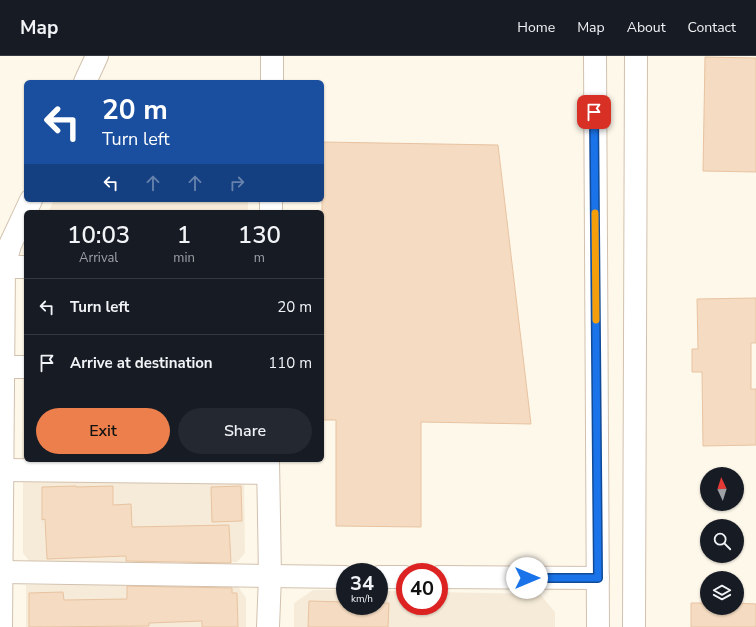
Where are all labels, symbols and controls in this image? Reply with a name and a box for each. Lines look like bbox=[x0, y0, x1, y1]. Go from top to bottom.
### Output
text: Map bbox=[20, 15, 58, 41]
text: Home bbox=[517, 18, 555, 37]
text: Map bbox=[577, 18, 605, 37]
text: About bbox=[627, 18, 666, 37]
text: Contact bbox=[688, 18, 736, 37]
text: 20 m bbox=[102, 91, 168, 129]
pin bbox=[577, 95, 611, 129]
icon: left bbox=[36, 96, 88, 148]
icon: arrive bbox=[583, 101, 605, 123]
text: Turn left bbox=[102, 127, 170, 151]
icon: left bbox=[100, 172, 122, 194]
icon: ahead bbox=[142, 172, 164, 194]
icon: ahead bbox=[184, 172, 206, 194]
icon: right bbox=[226, 172, 248, 194]
text: 10:03 bbox=[67, 219, 130, 251]
text: 1 bbox=[177, 219, 191, 251]
text: 130 bbox=[238, 219, 281, 251]
text: Arrival bbox=[79, 249, 118, 267]
text: min bbox=[173, 249, 195, 267]
text: m bbox=[254, 249, 265, 267]
icon: left bbox=[36, 296, 58, 318]
text: Turn left bbox=[70, 297, 129, 317]
text: 20 m bbox=[277, 297, 312, 317]
icon: arrive bbox=[36, 352, 58, 374]
text: Arrive at destination bbox=[70, 353, 213, 373]
text: 110 m bbox=[268, 353, 312, 373]
button: Exit bbox=[36, 408, 170, 454]
button: Share bbox=[178, 408, 312, 454]
north arrow bbox=[700, 467, 744, 511]
map controls bbox=[700, 467, 744, 615]
button: search bbox=[700, 519, 744, 563]
position arrow bbox=[506, 557, 548, 599]
speed limit sign: 40 bbox=[396, 563, 448, 615]
text: 34 bbox=[350, 570, 374, 597]
button: layers bbox=[700, 571, 744, 615]
text: km/h bbox=[351, 592, 373, 606]

